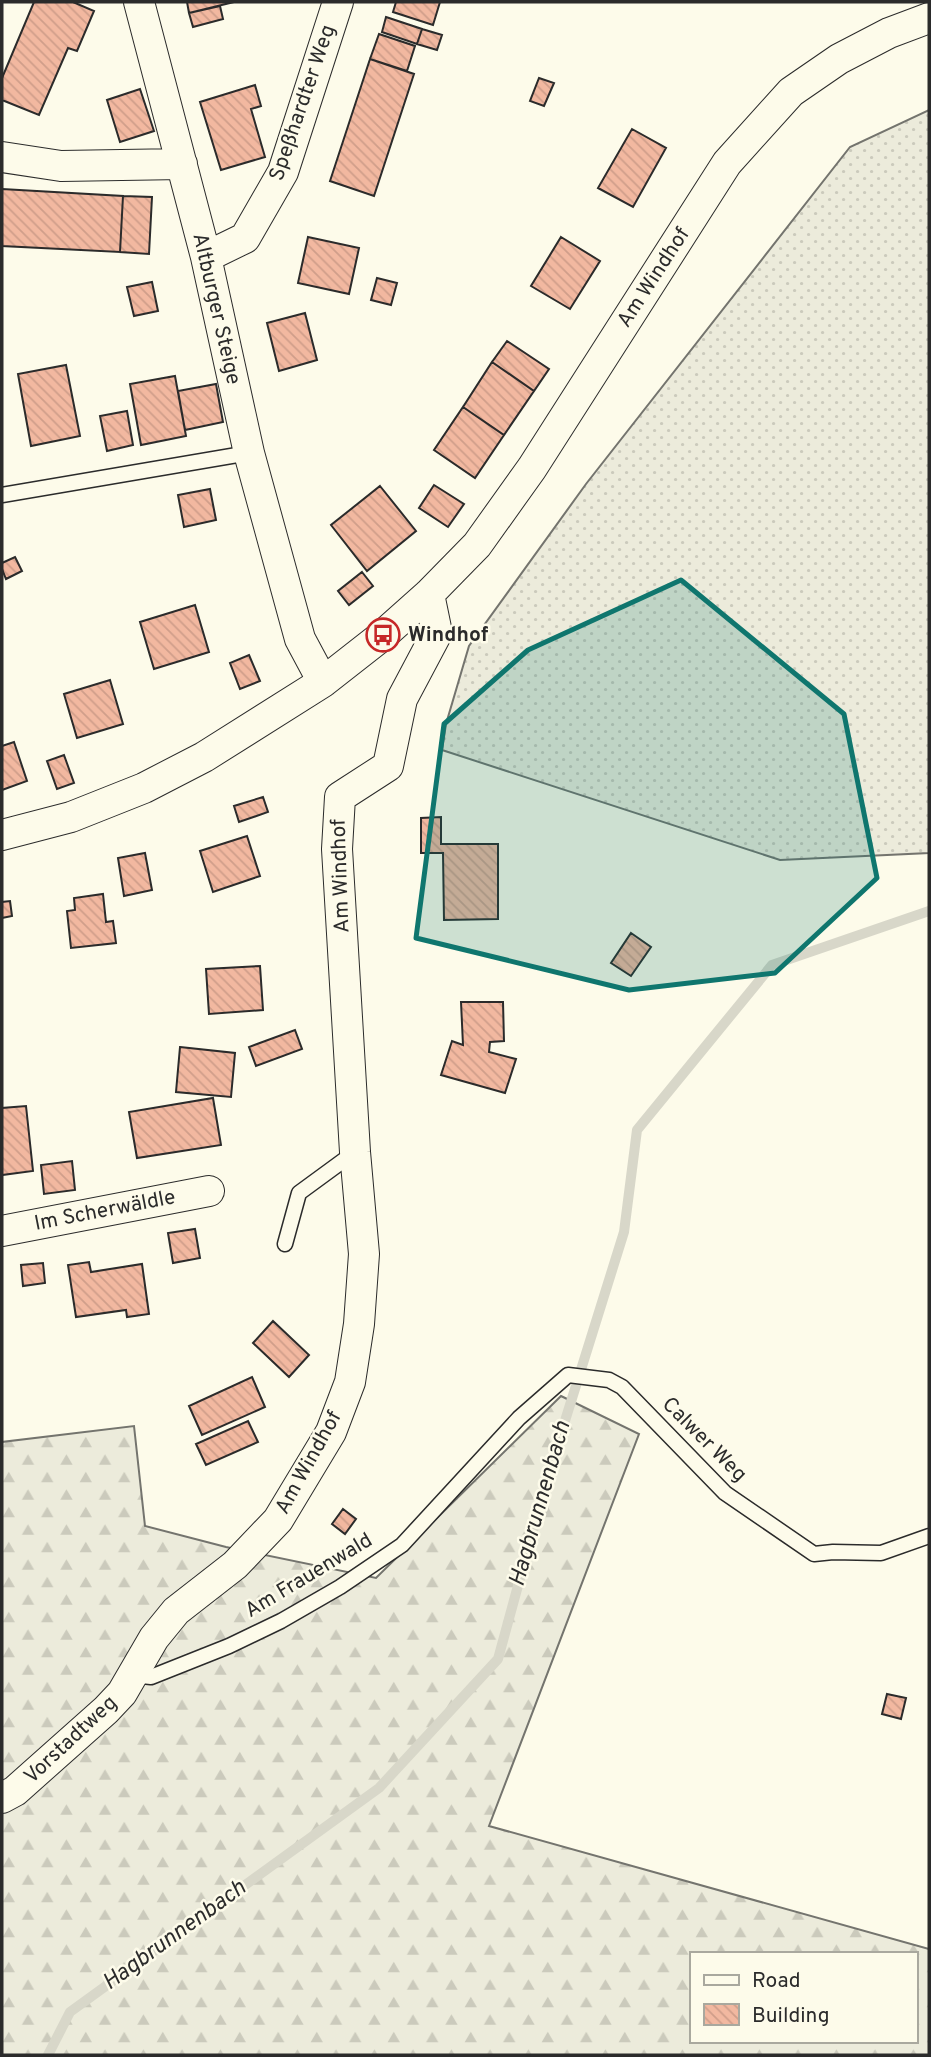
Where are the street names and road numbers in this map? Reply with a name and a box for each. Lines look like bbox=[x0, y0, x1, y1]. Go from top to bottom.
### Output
street label: Speßhardter Weg bbox=[264, 21, 342, 185]
street label: Am Windhof bbox=[612, 223, 696, 333]
street label: Altburger Steige bbox=[185, 231, 247, 387]
street label: Am Windhof bbox=[326, 818, 356, 934]
street label: Im Scherwäldle bbox=[32, 1184, 178, 1238]
street label: Calwer Weg bbox=[656, 1392, 752, 1488]
street label: Am Windhof bbox=[270, 1407, 348, 1519]
street label: Am Frauenwald bbox=[240, 1527, 378, 1625]
street label: Vorstadtweg bbox=[19, 1690, 123, 1790]

